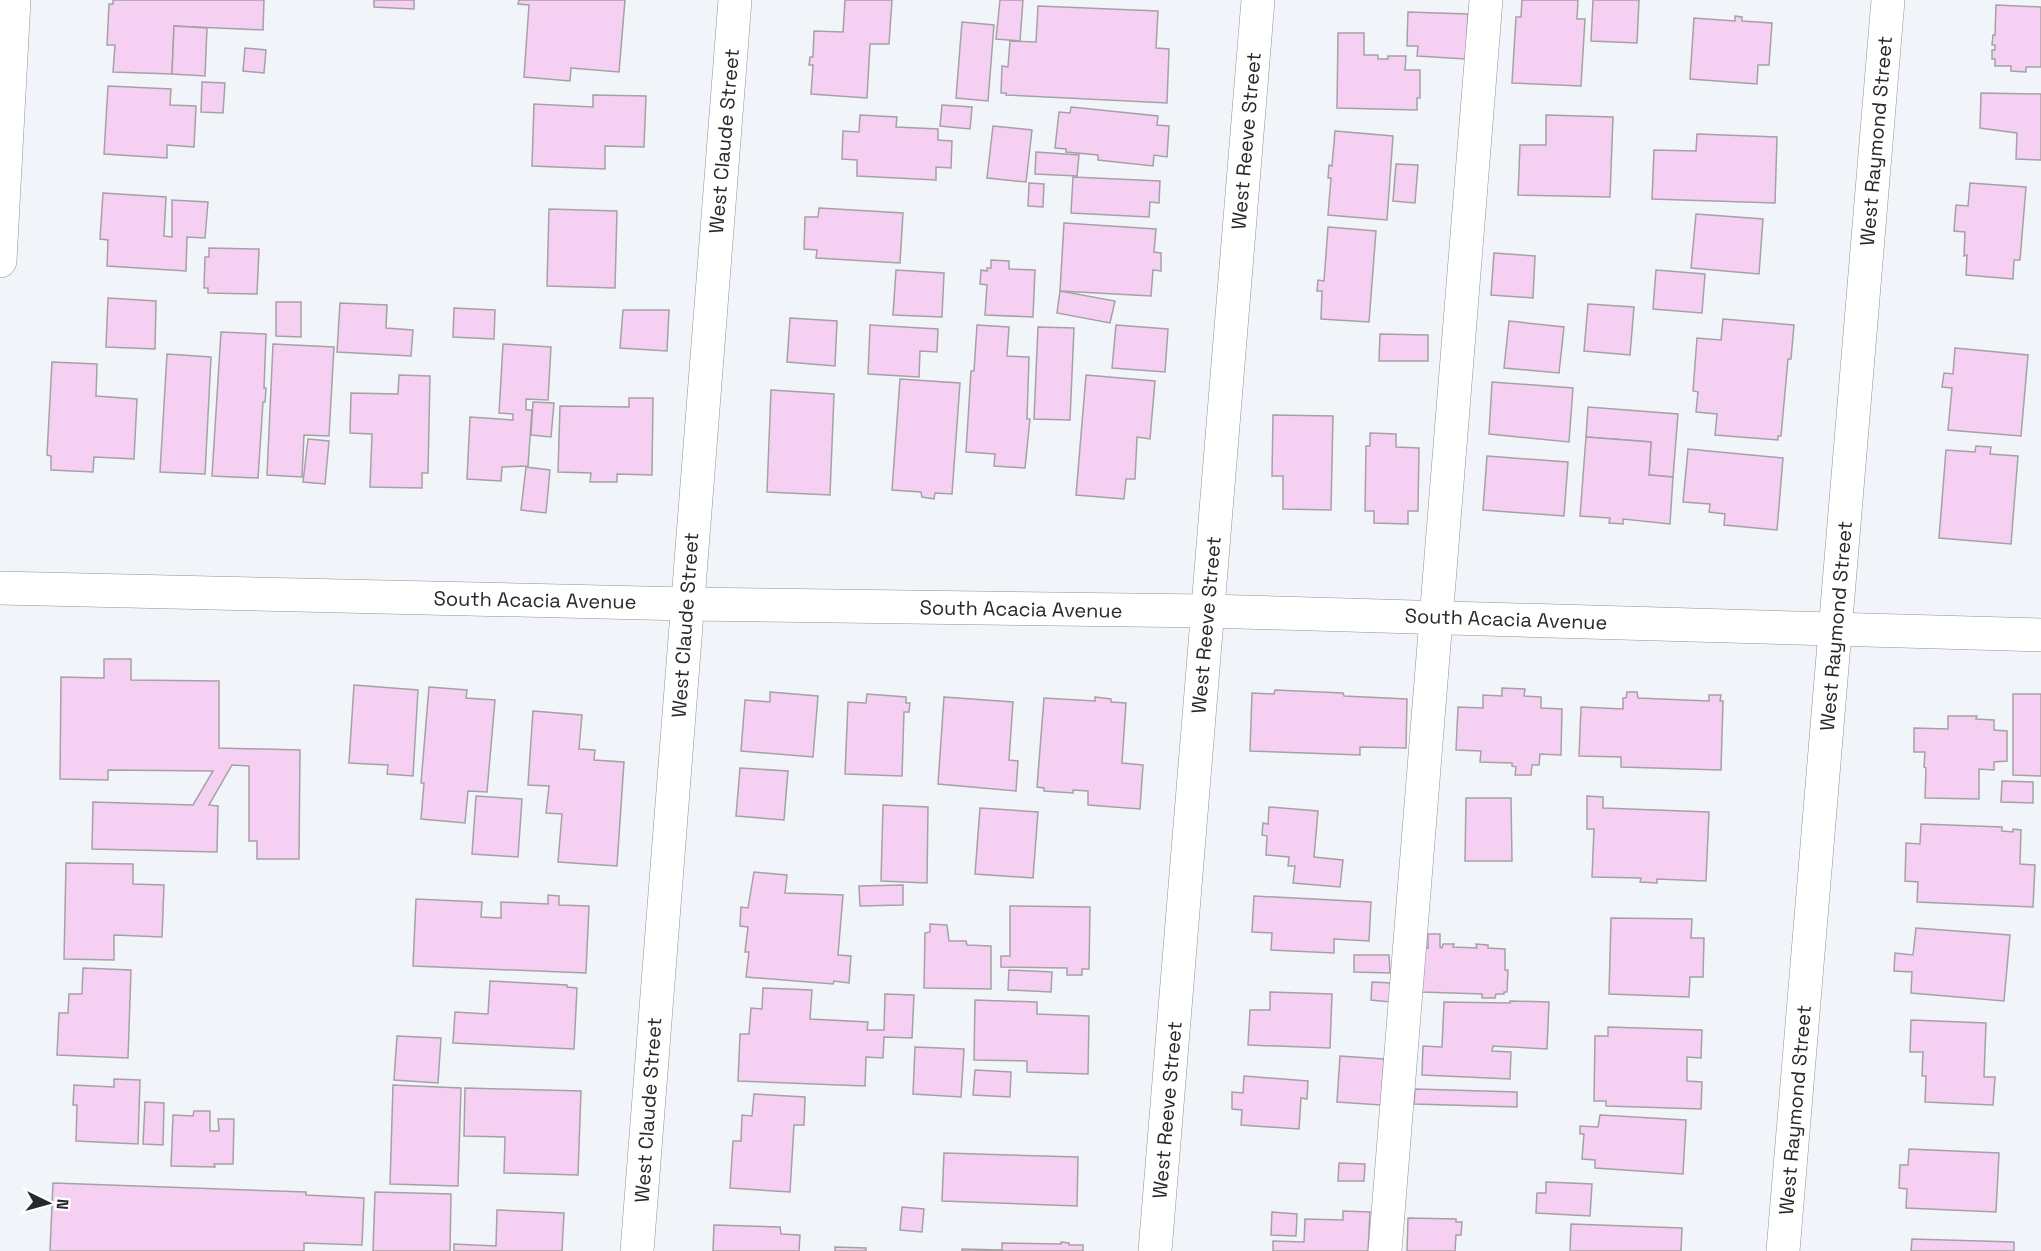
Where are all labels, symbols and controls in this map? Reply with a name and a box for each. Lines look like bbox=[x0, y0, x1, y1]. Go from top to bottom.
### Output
street label: West Raymond Street bbox=[1854, 35, 1898, 247]
street label: West Claude Street bbox=[703, 47, 745, 235]
street label: West Reeve Street bbox=[1225, 51, 1267, 231]
street label: West Raymond Street bbox=[1814, 520, 1858, 732]
street label: West Claude Street bbox=[666, 531, 704, 719]
street label: West Reeve Street bbox=[1185, 535, 1227, 715]
street label: South Acacia Avenue bbox=[433, 585, 637, 615]
street label: South Acacia Avenue bbox=[919, 594, 1123, 624]
street label: South Acacia Avenue bbox=[1404, 602, 1608, 636]
street label: West Raymond Street bbox=[1773, 1004, 1817, 1216]
street label: West Claude Street bbox=[629, 1016, 667, 1204]
street label: West Reeve Street bbox=[1146, 1020, 1188, 1200]
north arrow bbox=[18, 1173, 78, 1233]
text: N bbox=[52, 1198, 73, 1211]

